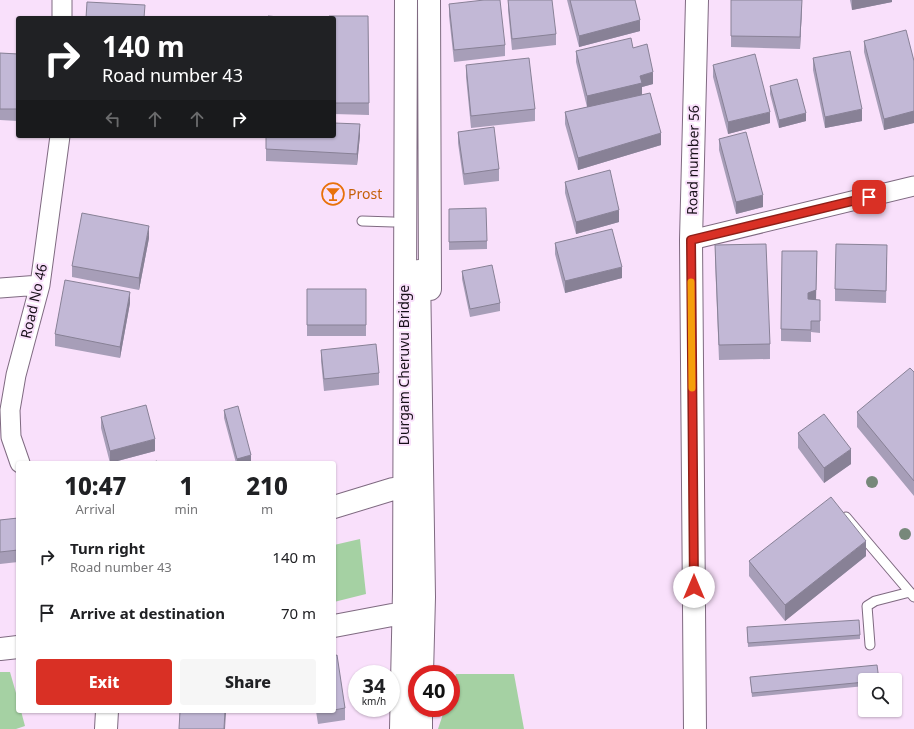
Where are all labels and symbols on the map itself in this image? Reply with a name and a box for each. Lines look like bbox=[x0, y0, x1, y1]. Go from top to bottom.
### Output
street label: Road number 56 bbox=[682, 105, 703, 215]
pin bbox=[852, 180, 886, 214]
bar icon: Prost bbox=[320, 181, 346, 207]
place label: Prost bbox=[348, 184, 382, 203]
street label: Road No 46 bbox=[16, 262, 51, 340]
street label: Durgam Cheruvu Bridge bbox=[394, 285, 413, 445]
position arrow bbox=[673, 566, 715, 608]
speed limit sign: 40 bbox=[408, 665, 460, 717]

